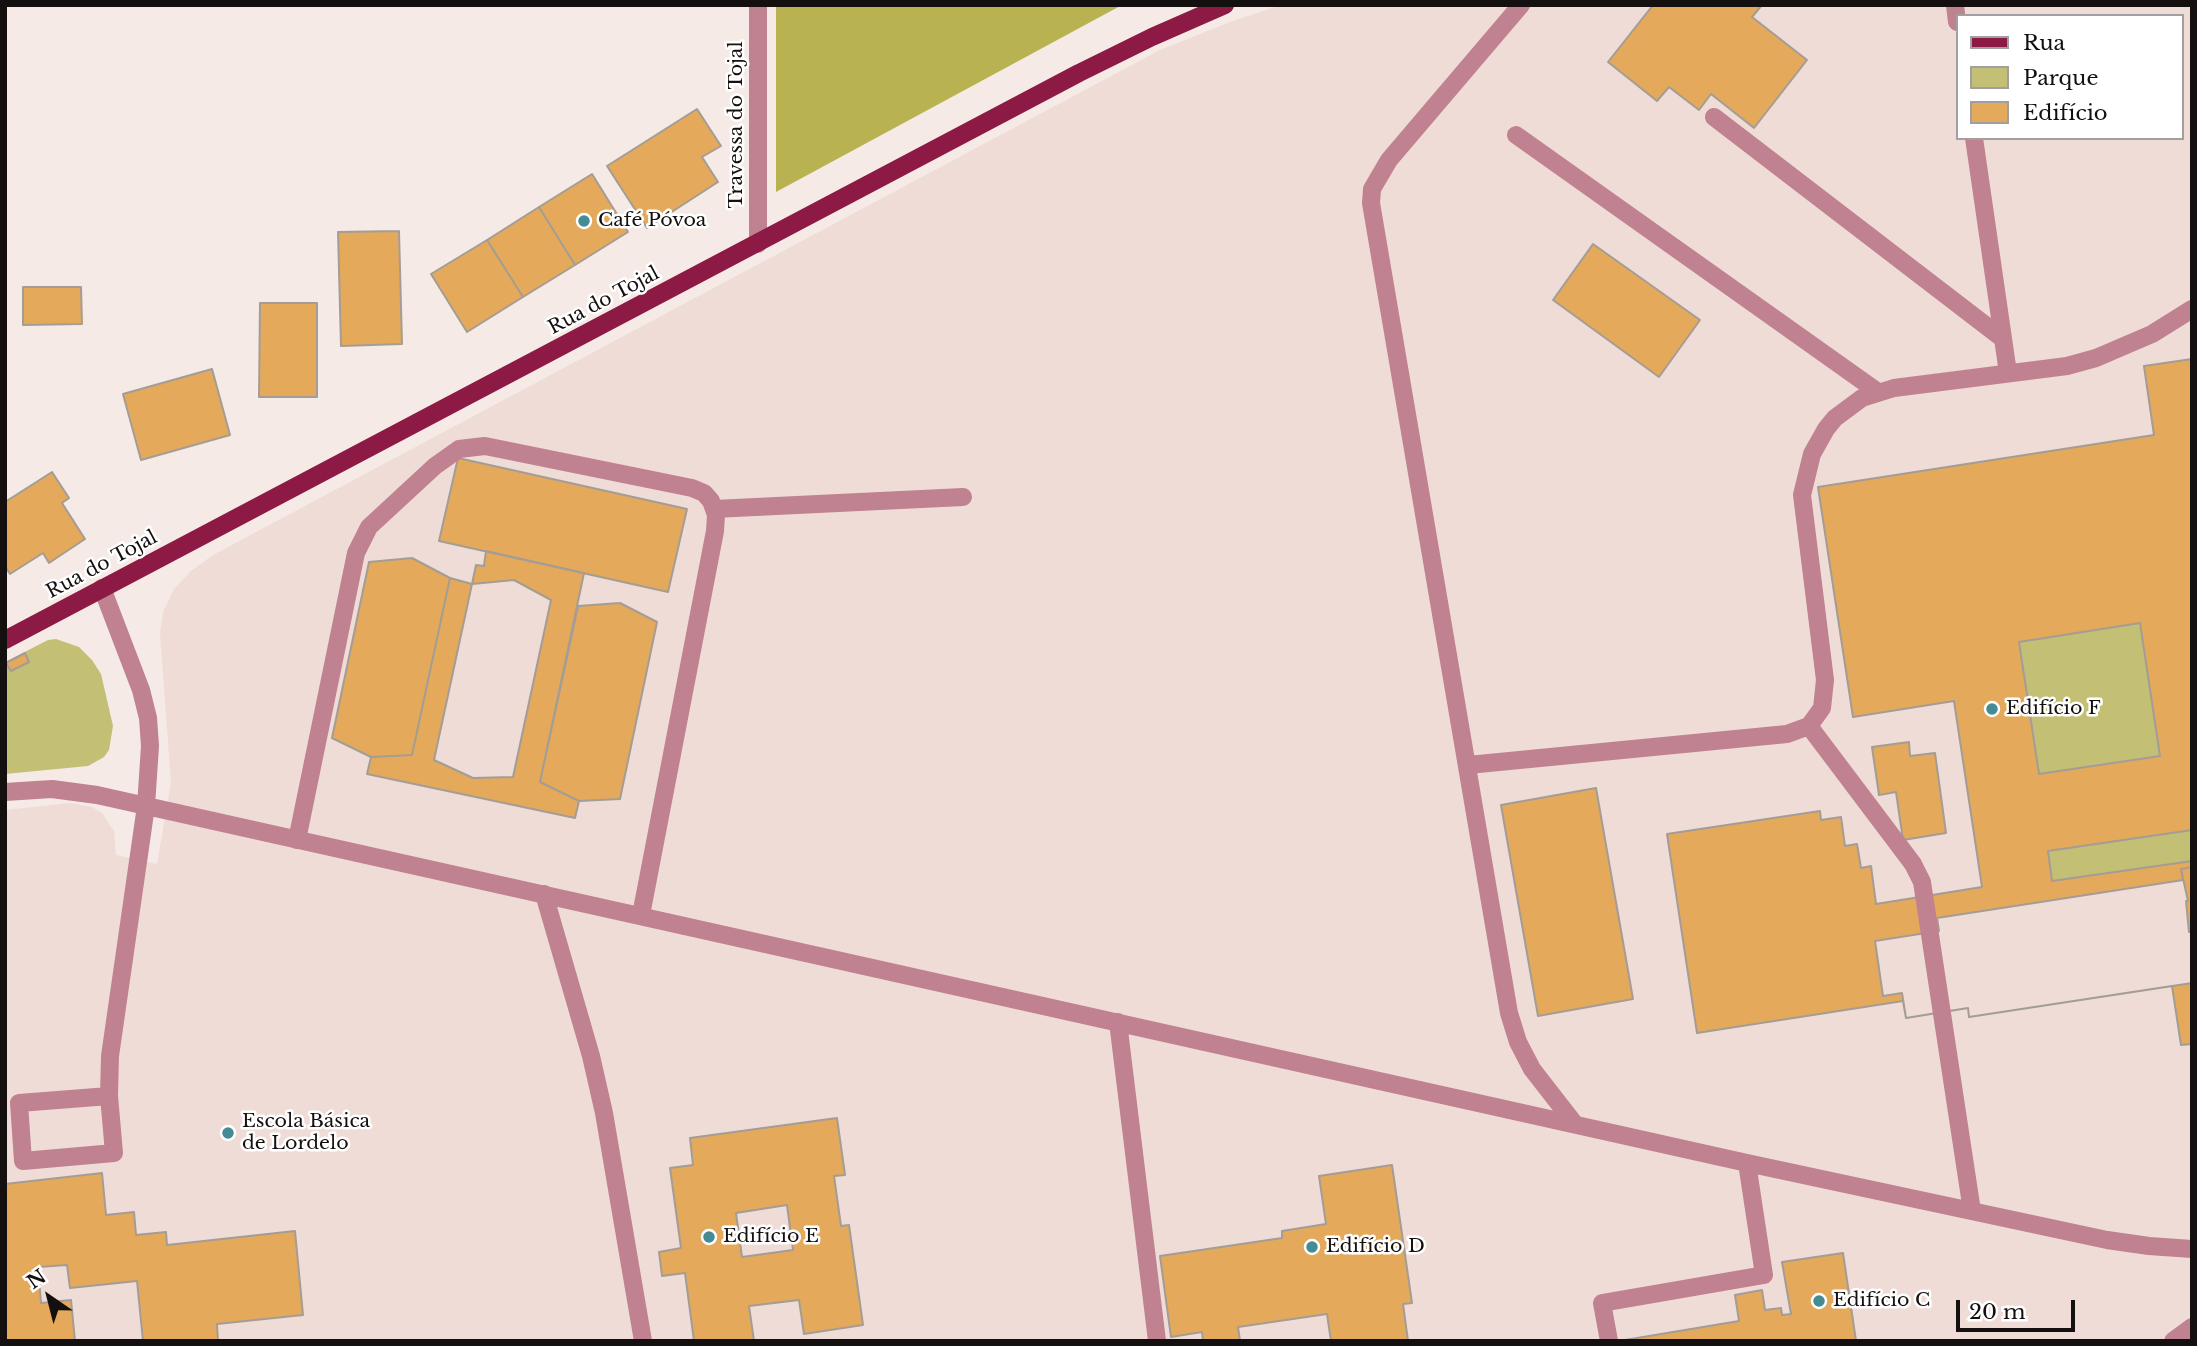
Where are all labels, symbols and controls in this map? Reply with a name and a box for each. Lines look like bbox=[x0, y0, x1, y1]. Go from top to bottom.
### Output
legend bbox=[1955, 14, 2183, 140]
text: Rua bbox=[2023, 30, 2065, 56]
street label: Travessa do Tojal bbox=[726, 41, 748, 209]
text: Parque bbox=[2023, 65, 2098, 91]
text: Edifício bbox=[2023, 100, 2108, 126]
place label: Café Póvoa bbox=[598, 210, 706, 232]
marker: Café Póvoa bbox=[576, 213, 592, 229]
street label: Rua do Tojal bbox=[545, 262, 663, 340]
street label: Rua do Tojal bbox=[43, 526, 161, 604]
place label: Edifício F bbox=[2006, 698, 2101, 720]
marker: Edifício F bbox=[1984, 701, 2000, 717]
place label: Escola Básica de Lordelo bbox=[242, 1111, 370, 1155]
marker: Escola Básica de Lordelo bbox=[220, 1125, 236, 1141]
place label: Edifício E bbox=[723, 1226, 819, 1248]
marker: Edifício E bbox=[701, 1229, 717, 1245]
place label: Edifício D bbox=[1326, 1236, 1425, 1258]
marker: Edifício D bbox=[1304, 1239, 1320, 1255]
north arrow bbox=[14, 1262, 84, 1332]
text: N bbox=[23, 1265, 51, 1294]
scale bar bbox=[1959, 1286, 2078, 1330]
place label: Edifício C bbox=[1833, 1290, 1930, 1312]
marker: Edifício C bbox=[1811, 1293, 1827, 1309]
text: 20 m bbox=[1969, 1299, 2026, 1325]

